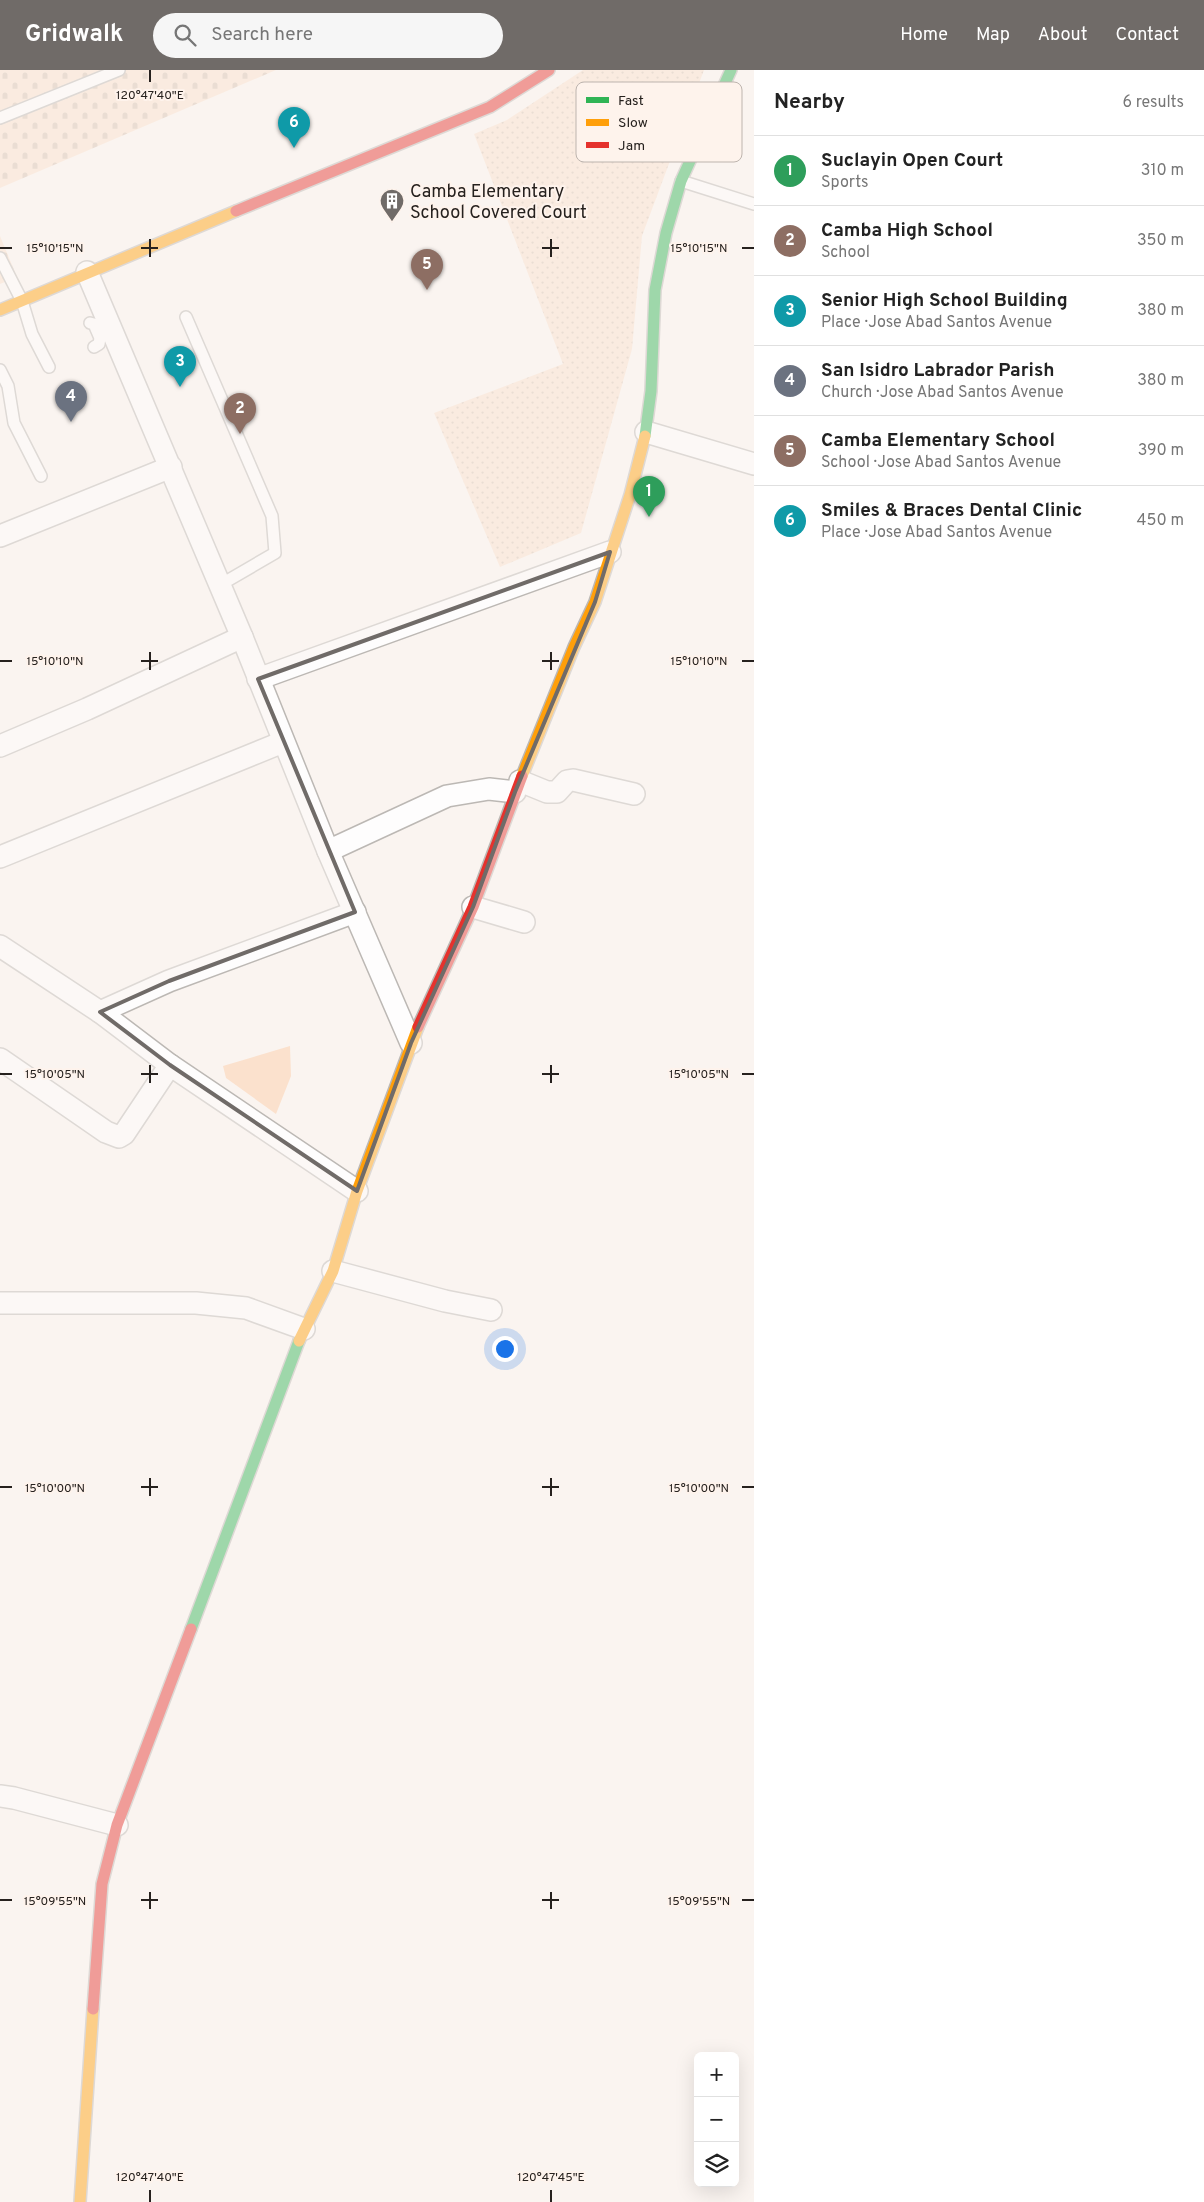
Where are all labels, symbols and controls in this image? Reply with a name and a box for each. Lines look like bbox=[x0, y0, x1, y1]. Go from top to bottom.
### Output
search box bbox=[153, 13, 503, 58]
text: Gridwalk bbox=[25, 20, 123, 50]
icon: search bbox=[171, 21, 199, 49]
text: Search here bbox=[211, 23, 313, 47]
text: Home bbox=[900, 24, 948, 47]
text: Map bbox=[976, 24, 1010, 47]
text: About bbox=[1038, 24, 1087, 47]
text: Contact bbox=[1115, 24, 1179, 47]
legend bbox=[576, 82, 742, 162]
text: 120°47'40"E bbox=[116, 88, 184, 104]
text: Nearby bbox=[774, 89, 845, 116]
text: Fast bbox=[618, 93, 644, 110]
text: 6 results bbox=[1122, 93, 1184, 113]
pin: 6 bbox=[278, 107, 310, 148]
text: Slow bbox=[618, 115, 648, 132]
text: Jam bbox=[618, 138, 645, 155]
text: Suclayin Open Court bbox=[821, 149, 1003, 173]
text: 1 bbox=[787, 161, 793, 181]
text: 310 m bbox=[1141, 161, 1184, 181]
text: Sports bbox=[821, 173, 869, 193]
place label: Camba Elementary School Covered Court bbox=[410, 181, 587, 225]
building icon: Camba Elementary School Covered Court bbox=[379, 188, 405, 222]
text: Camba High School bbox=[821, 219, 993, 243]
text: 2 bbox=[785, 231, 795, 251]
text: 350 m bbox=[1137, 231, 1184, 251]
text: 15°10'15"N bbox=[27, 241, 83, 257]
text: 15°10'15"N bbox=[671, 241, 727, 257]
text: School bbox=[821, 243, 870, 263]
pin: 5 bbox=[411, 249, 443, 290]
text: Senior High School Building bbox=[821, 289, 1068, 313]
text: 3 bbox=[785, 301, 795, 321]
text: 380 m bbox=[1137, 301, 1184, 321]
text: Place · Jose Abad Santos Avenue bbox=[821, 313, 1052, 333]
pin: 3 bbox=[164, 346, 196, 387]
text: San Isidro Labrador Parish bbox=[821, 359, 1055, 383]
text: 4 bbox=[785, 371, 795, 391]
text: 380 m bbox=[1137, 371, 1184, 391]
pin: 4 bbox=[55, 381, 87, 422]
text: Church · Jose Abad Santos Avenue bbox=[821, 383, 1064, 403]
pin: 2 bbox=[224, 393, 256, 434]
text: Camba Elementary School bbox=[821, 429, 1055, 453]
text: 5 bbox=[785, 441, 795, 461]
text: 390 m bbox=[1138, 441, 1184, 461]
text: School · Jose Abad Santos Avenue bbox=[821, 453, 1061, 473]
pin: 1 bbox=[633, 476, 665, 517]
text: Smiles & Braces Dental Clinic bbox=[821, 499, 1082, 523]
text: 6 bbox=[785, 511, 795, 531]
text: 450 m bbox=[1137, 511, 1184, 531]
text: Place · Jose Abad Santos Avenue bbox=[821, 523, 1052, 543]
text: 15°10'10"N bbox=[26, 654, 84, 670]
text: 15°10'10"N bbox=[670, 654, 728, 670]
text: 15°10'05"N bbox=[25, 1067, 85, 1083]
text: 15°10'05"N bbox=[669, 1067, 729, 1083]
your location bbox=[492, 1336, 518, 1362]
text: 15°10'00"N bbox=[25, 1481, 85, 1497]
text: 15°10'00"N bbox=[669, 1481, 729, 1497]
text: 15°09'55"N bbox=[24, 1894, 86, 1910]
text: 15°09'55"N bbox=[668, 1894, 730, 1910]
map controls bbox=[694, 2052, 739, 2187]
button: + bbox=[694, 2052, 739, 2097]
button: − bbox=[694, 2097, 739, 2142]
button: layers bbox=[694, 2142, 739, 2187]
text: 120°47'40"E bbox=[116, 2170, 184, 2186]
text: 120°47'45"E bbox=[517, 2170, 585, 2186]

